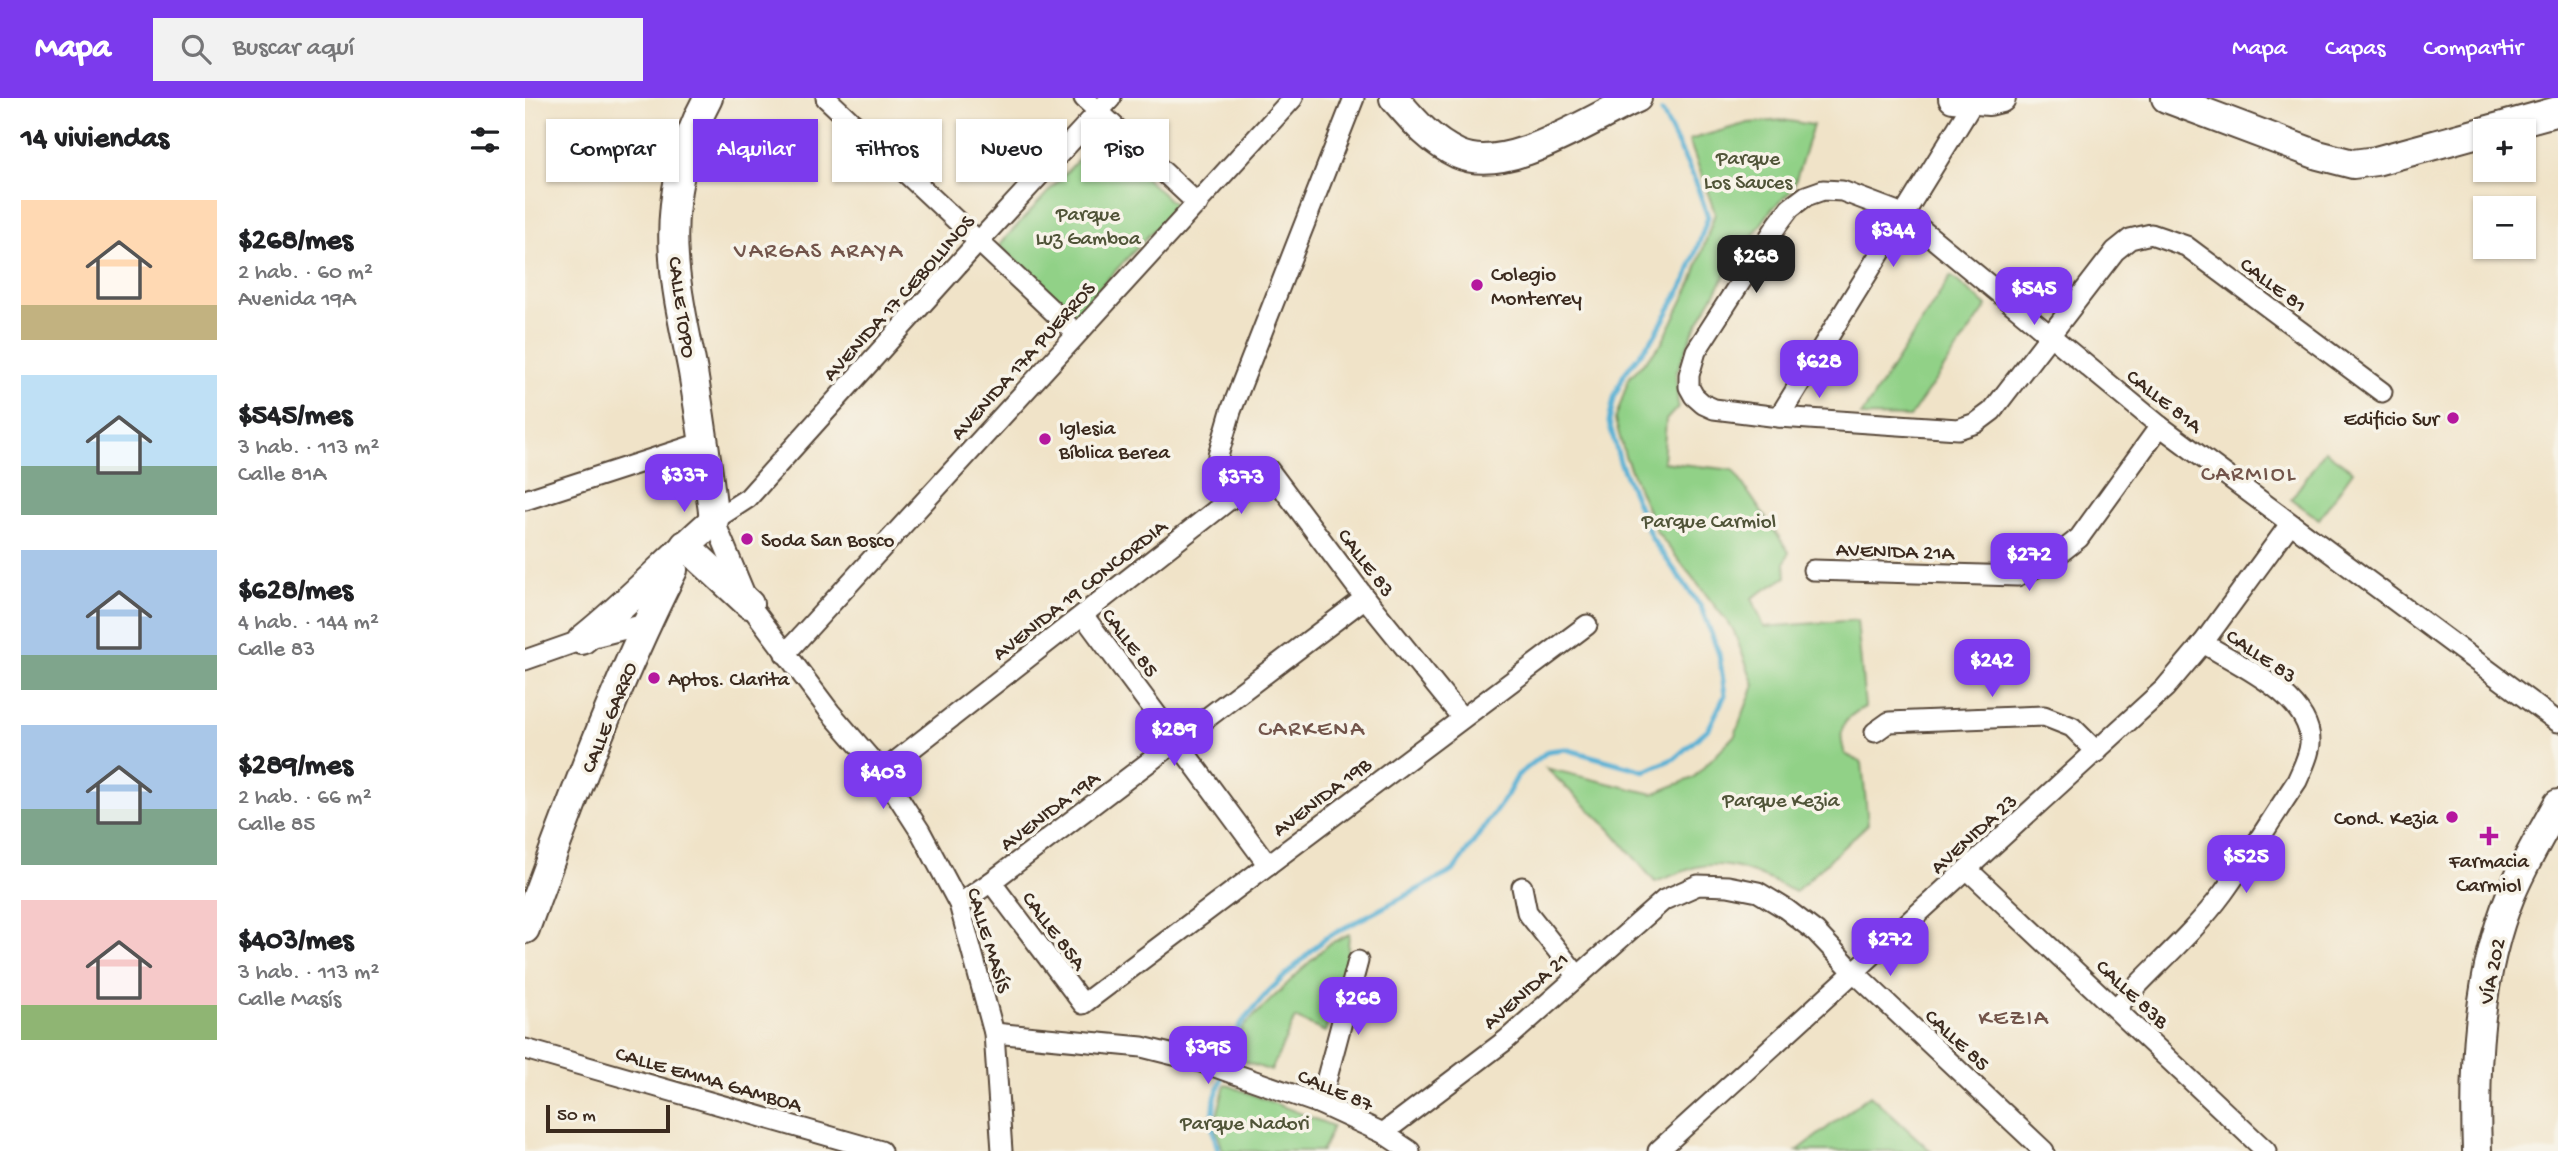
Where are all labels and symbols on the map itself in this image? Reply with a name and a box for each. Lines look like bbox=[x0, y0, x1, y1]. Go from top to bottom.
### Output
park label: Parque Los Sauces bbox=[1704, 148, 1793, 197]
park label: Parque Luz Gamboa bbox=[1035, 204, 1142, 253]
pin: $344 bbox=[1852, 209, 1934, 269]
street label: AVENIDA 17 CEBOLLINOS bbox=[819, 211, 982, 388]
pin: $268 bbox=[1715, 236, 1797, 295]
district label: VARGAS ARAYA bbox=[733, 239, 904, 266]
street label: CALLE 81 bbox=[2234, 254, 2310, 320]
street label: CALLE TOPO bbox=[660, 255, 699, 360]
place label: Colegio Monterrey bbox=[1491, 264, 1582, 313]
pin: $545 bbox=[1993, 268, 2075, 327]
marker: Colegio Monterrey bbox=[1469, 277, 1485, 293]
street label: AVENIDA 17A PUERROS bbox=[947, 278, 1103, 447]
pin: $628 bbox=[1778, 341, 1860, 400]
street label: CALLE 81A bbox=[2120, 365, 2207, 441]
place label: Edificio Sur bbox=[2343, 409, 2441, 434]
marker: Edificio Sur bbox=[2445, 410, 2461, 426]
place label: Iglesia Bíblica Berea bbox=[1058, 418, 1171, 467]
marker: Iglesia Bíblica Berea bbox=[1037, 431, 1053, 447]
pin: $337 bbox=[643, 454, 725, 514]
pin: $373 bbox=[1200, 456, 1282, 516]
district label: CARMIOL bbox=[2201, 462, 2297, 489]
park label: Parque Carmiol bbox=[1641, 511, 1776, 536]
street label: AVENIDA 19 CONCORDIA bbox=[989, 515, 1175, 668]
street label: CALLE 83 bbox=[1330, 525, 1398, 603]
place label: Soda San Bosco bbox=[761, 530, 894, 555]
marker: Soda San Bosco bbox=[739, 531, 755, 547]
pin: $272 bbox=[1988, 533, 2070, 593]
street label: AVENIDA 21A bbox=[1835, 539, 1956, 568]
street label: CALLE 85 bbox=[1094, 605, 1162, 683]
street label: CALLE 83 bbox=[2220, 625, 2300, 691]
pin: $242 bbox=[1951, 640, 2033, 699]
street label: CALLE GARRO bbox=[578, 659, 645, 777]
place label: Aptos. Clarita bbox=[668, 669, 791, 694]
marker: Aptos. Clarita bbox=[646, 670, 662, 686]
pin: $289 bbox=[1133, 708, 1215, 768]
district label: CARKENA bbox=[1258, 717, 1366, 744]
pin: $403 bbox=[842, 752, 924, 811]
street label: AVENIDA 19B bbox=[1269, 753, 1378, 844]
street label: AVENIDA 19A bbox=[996, 766, 1107, 858]
park label: Parque Kezia bbox=[1722, 790, 1841, 815]
street label: AVENIDA 23 bbox=[1927, 790, 2024, 881]
place label: Cond. Kezia bbox=[2334, 808, 2439, 833]
marker: Cond. Kezia bbox=[2444, 809, 2460, 825]
marker: Farmacia Carmiol bbox=[2481, 828, 2497, 844]
pin: $525 bbox=[2205, 836, 2287, 895]
place label: Farmacia Carmiol bbox=[2448, 851, 2530, 900]
street label: CALLE MASÍS bbox=[959, 885, 1015, 997]
street label: CALLE 85A bbox=[1014, 888, 1091, 978]
pin: $272 bbox=[1849, 918, 1931, 978]
street label: VÍA 202 bbox=[2476, 937, 2513, 1008]
street label: AVENIDA 21 bbox=[1479, 949, 1575, 1037]
street label: CALLE 83B bbox=[2089, 956, 2173, 1036]
pin: $268 bbox=[1317, 978, 1399, 1037]
street label: CALLE 85 bbox=[1918, 1005, 1993, 1078]
district label: KEZIA bbox=[1979, 1006, 2049, 1033]
pin: $395 bbox=[1167, 1026, 1249, 1086]
street label: CALLE EMMA GAMBOA bbox=[612, 1043, 806, 1120]
street label: CALLE 87 bbox=[1293, 1065, 1377, 1120]
scale bar bbox=[546, 1102, 670, 1134]
park label: Parque Nadori bbox=[1179, 1113, 1310, 1138]

